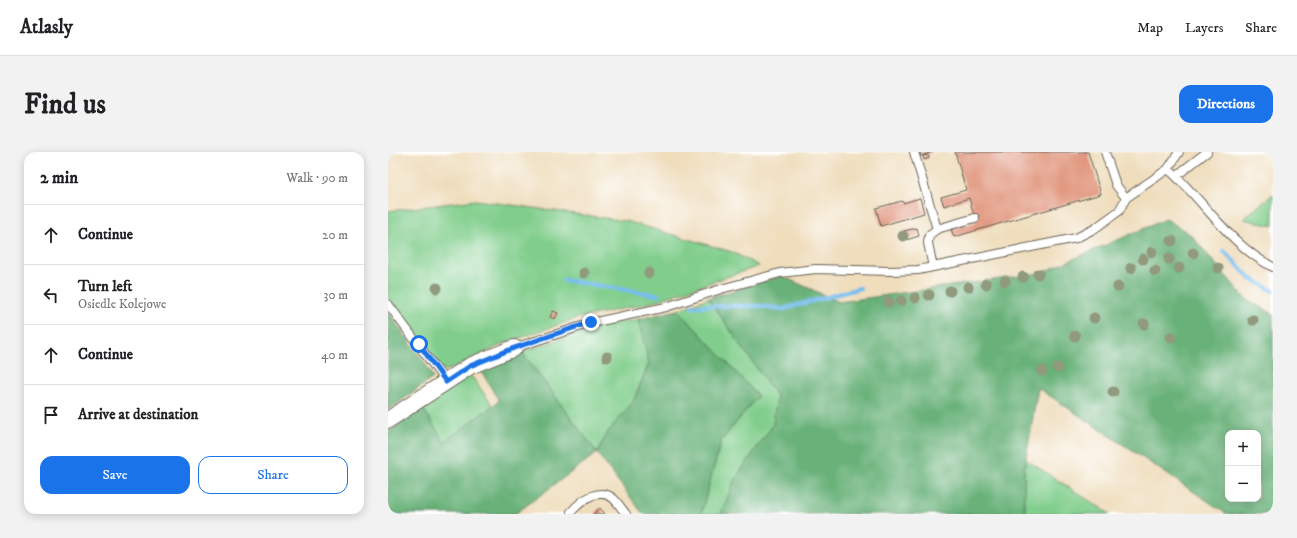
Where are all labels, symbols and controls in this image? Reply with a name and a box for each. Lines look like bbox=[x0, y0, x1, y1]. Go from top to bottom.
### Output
text: Atlasly bbox=[20, 16, 73, 39]
text: Map bbox=[1137, 19, 1163, 37]
text: Layers bbox=[1185, 19, 1223, 37]
text: Share bbox=[1245, 19, 1277, 37]
button: Directions bbox=[1179, 85, 1273, 123]
text: Find us bbox=[24, 87, 106, 122]
text: 2 min bbox=[40, 167, 78, 189]
text: Walk · 90 m bbox=[286, 170, 348, 186]
icon: ahead bbox=[40, 224, 62, 246]
text: Continue bbox=[78, 225, 133, 244]
text: 20 m bbox=[322, 227, 348, 243]
text: Turn left bbox=[78, 277, 132, 296]
icon: left bbox=[40, 284, 62, 306]
text: 30 m bbox=[324, 287, 348, 303]
text: Osiedle Kolejowe bbox=[78, 296, 166, 312]
route end bbox=[582, 313, 600, 331]
route start bbox=[410, 335, 428, 353]
icon: ahead bbox=[40, 344, 62, 366]
text: Continue bbox=[78, 345, 133, 364]
text: 40 m bbox=[321, 347, 348, 363]
icon: arrive bbox=[40, 404, 62, 426]
text: Arrive at destination bbox=[78, 405, 198, 424]
map controls bbox=[1225, 430, 1261, 502]
button: + bbox=[1225, 430, 1261, 466]
button: Save bbox=[40, 456, 190, 494]
button: Share bbox=[198, 456, 348, 494]
button: − bbox=[1225, 466, 1261, 502]

